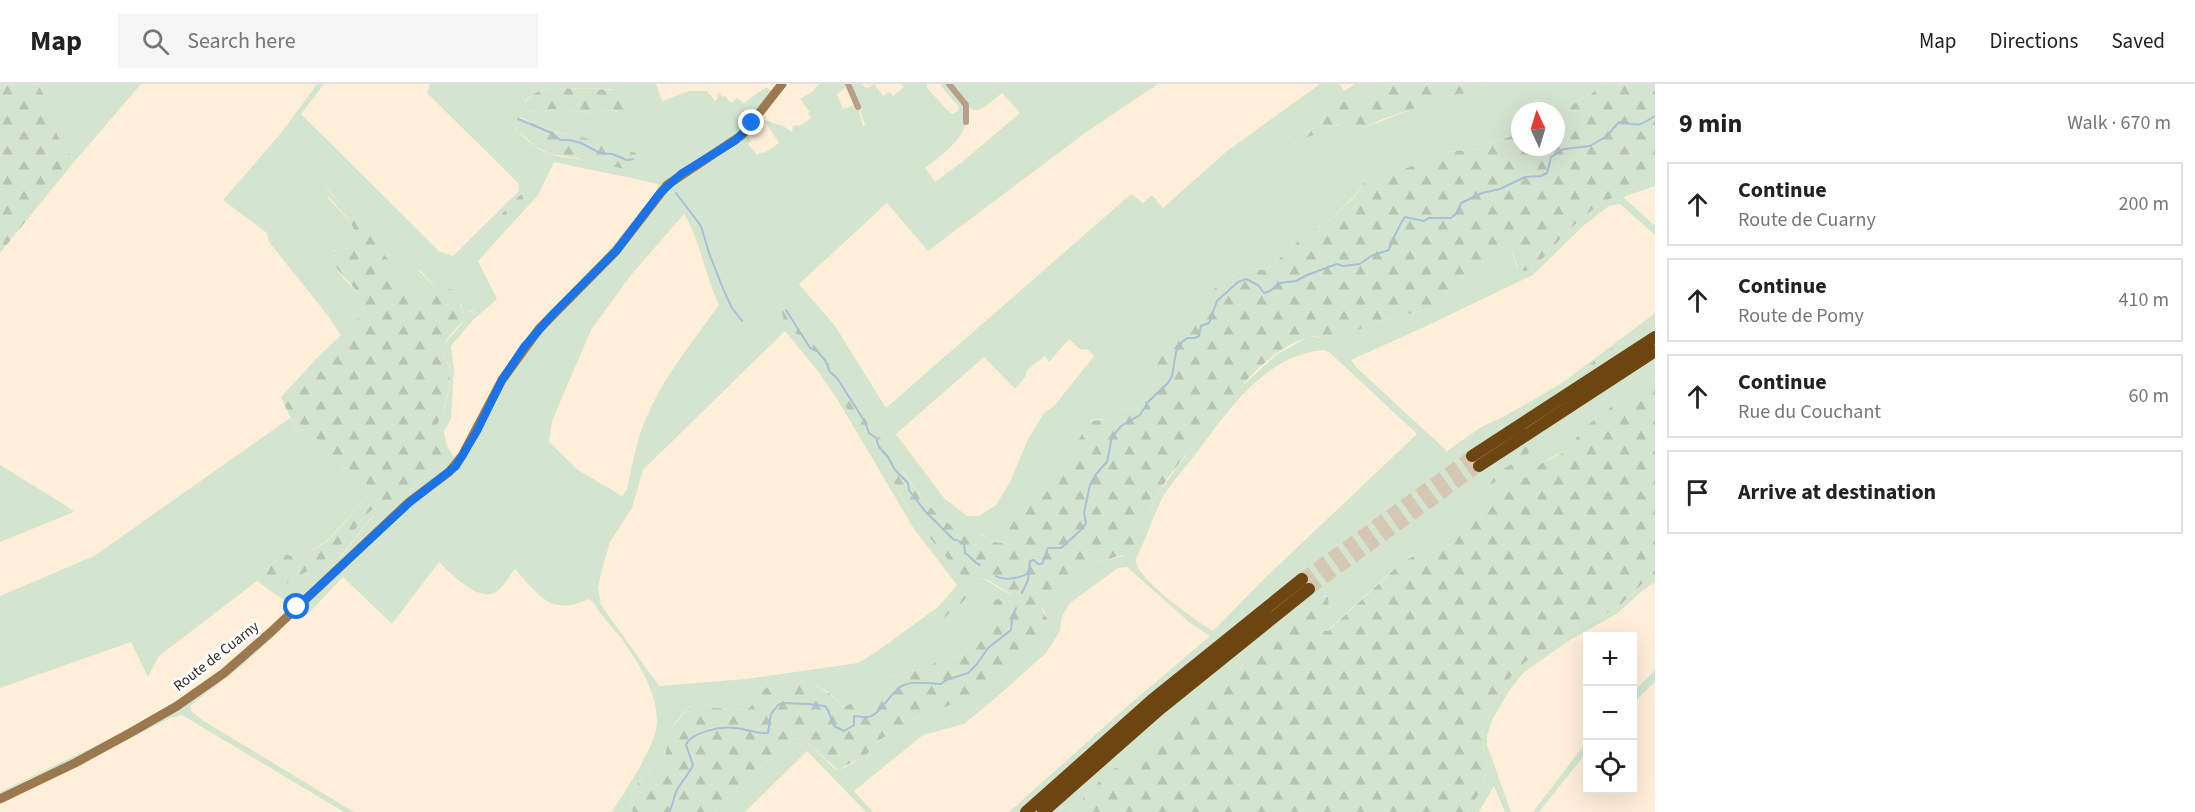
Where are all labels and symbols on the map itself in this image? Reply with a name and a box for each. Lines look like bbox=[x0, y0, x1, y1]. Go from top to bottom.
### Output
north arrow bbox=[1511, 102, 1565, 156]
route end bbox=[738, 109, 764, 135]
route start bbox=[283, 593, 309, 619]
street label: Route de Cuarny bbox=[169, 616, 263, 696]

